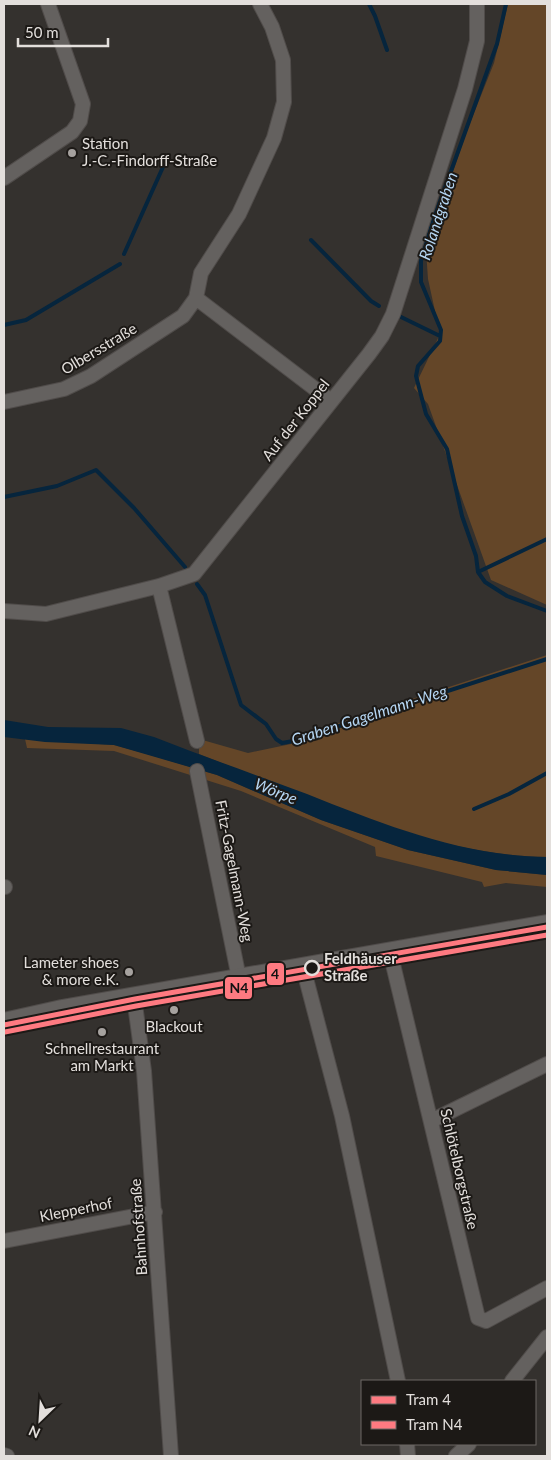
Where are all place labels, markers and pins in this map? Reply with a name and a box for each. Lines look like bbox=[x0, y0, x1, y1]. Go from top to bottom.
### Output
place label: Station J.-C.-Findorff-Straße bbox=[82, 134, 217, 169]
marker: Station J.-C.-Findorff-Straße bbox=[66, 147, 78, 159]
place label: Feldhäuser Straße bbox=[324, 949, 397, 984]
place label: Lameter shoes & more e.K. bbox=[24, 953, 119, 988]
marker: Feldhäuser Straße bbox=[304, 960, 320, 976]
marker: Lameter shoes & more e.K. bbox=[123, 966, 135, 978]
marker: Blackout bbox=[168, 1004, 180, 1016]
place label: Blackout bbox=[145, 1017, 203, 1035]
marker: Schnellrestaurant am Markt bbox=[96, 1026, 108, 1038]
place label: Schnellrestaurant am Markt bbox=[45, 1039, 160, 1074]

